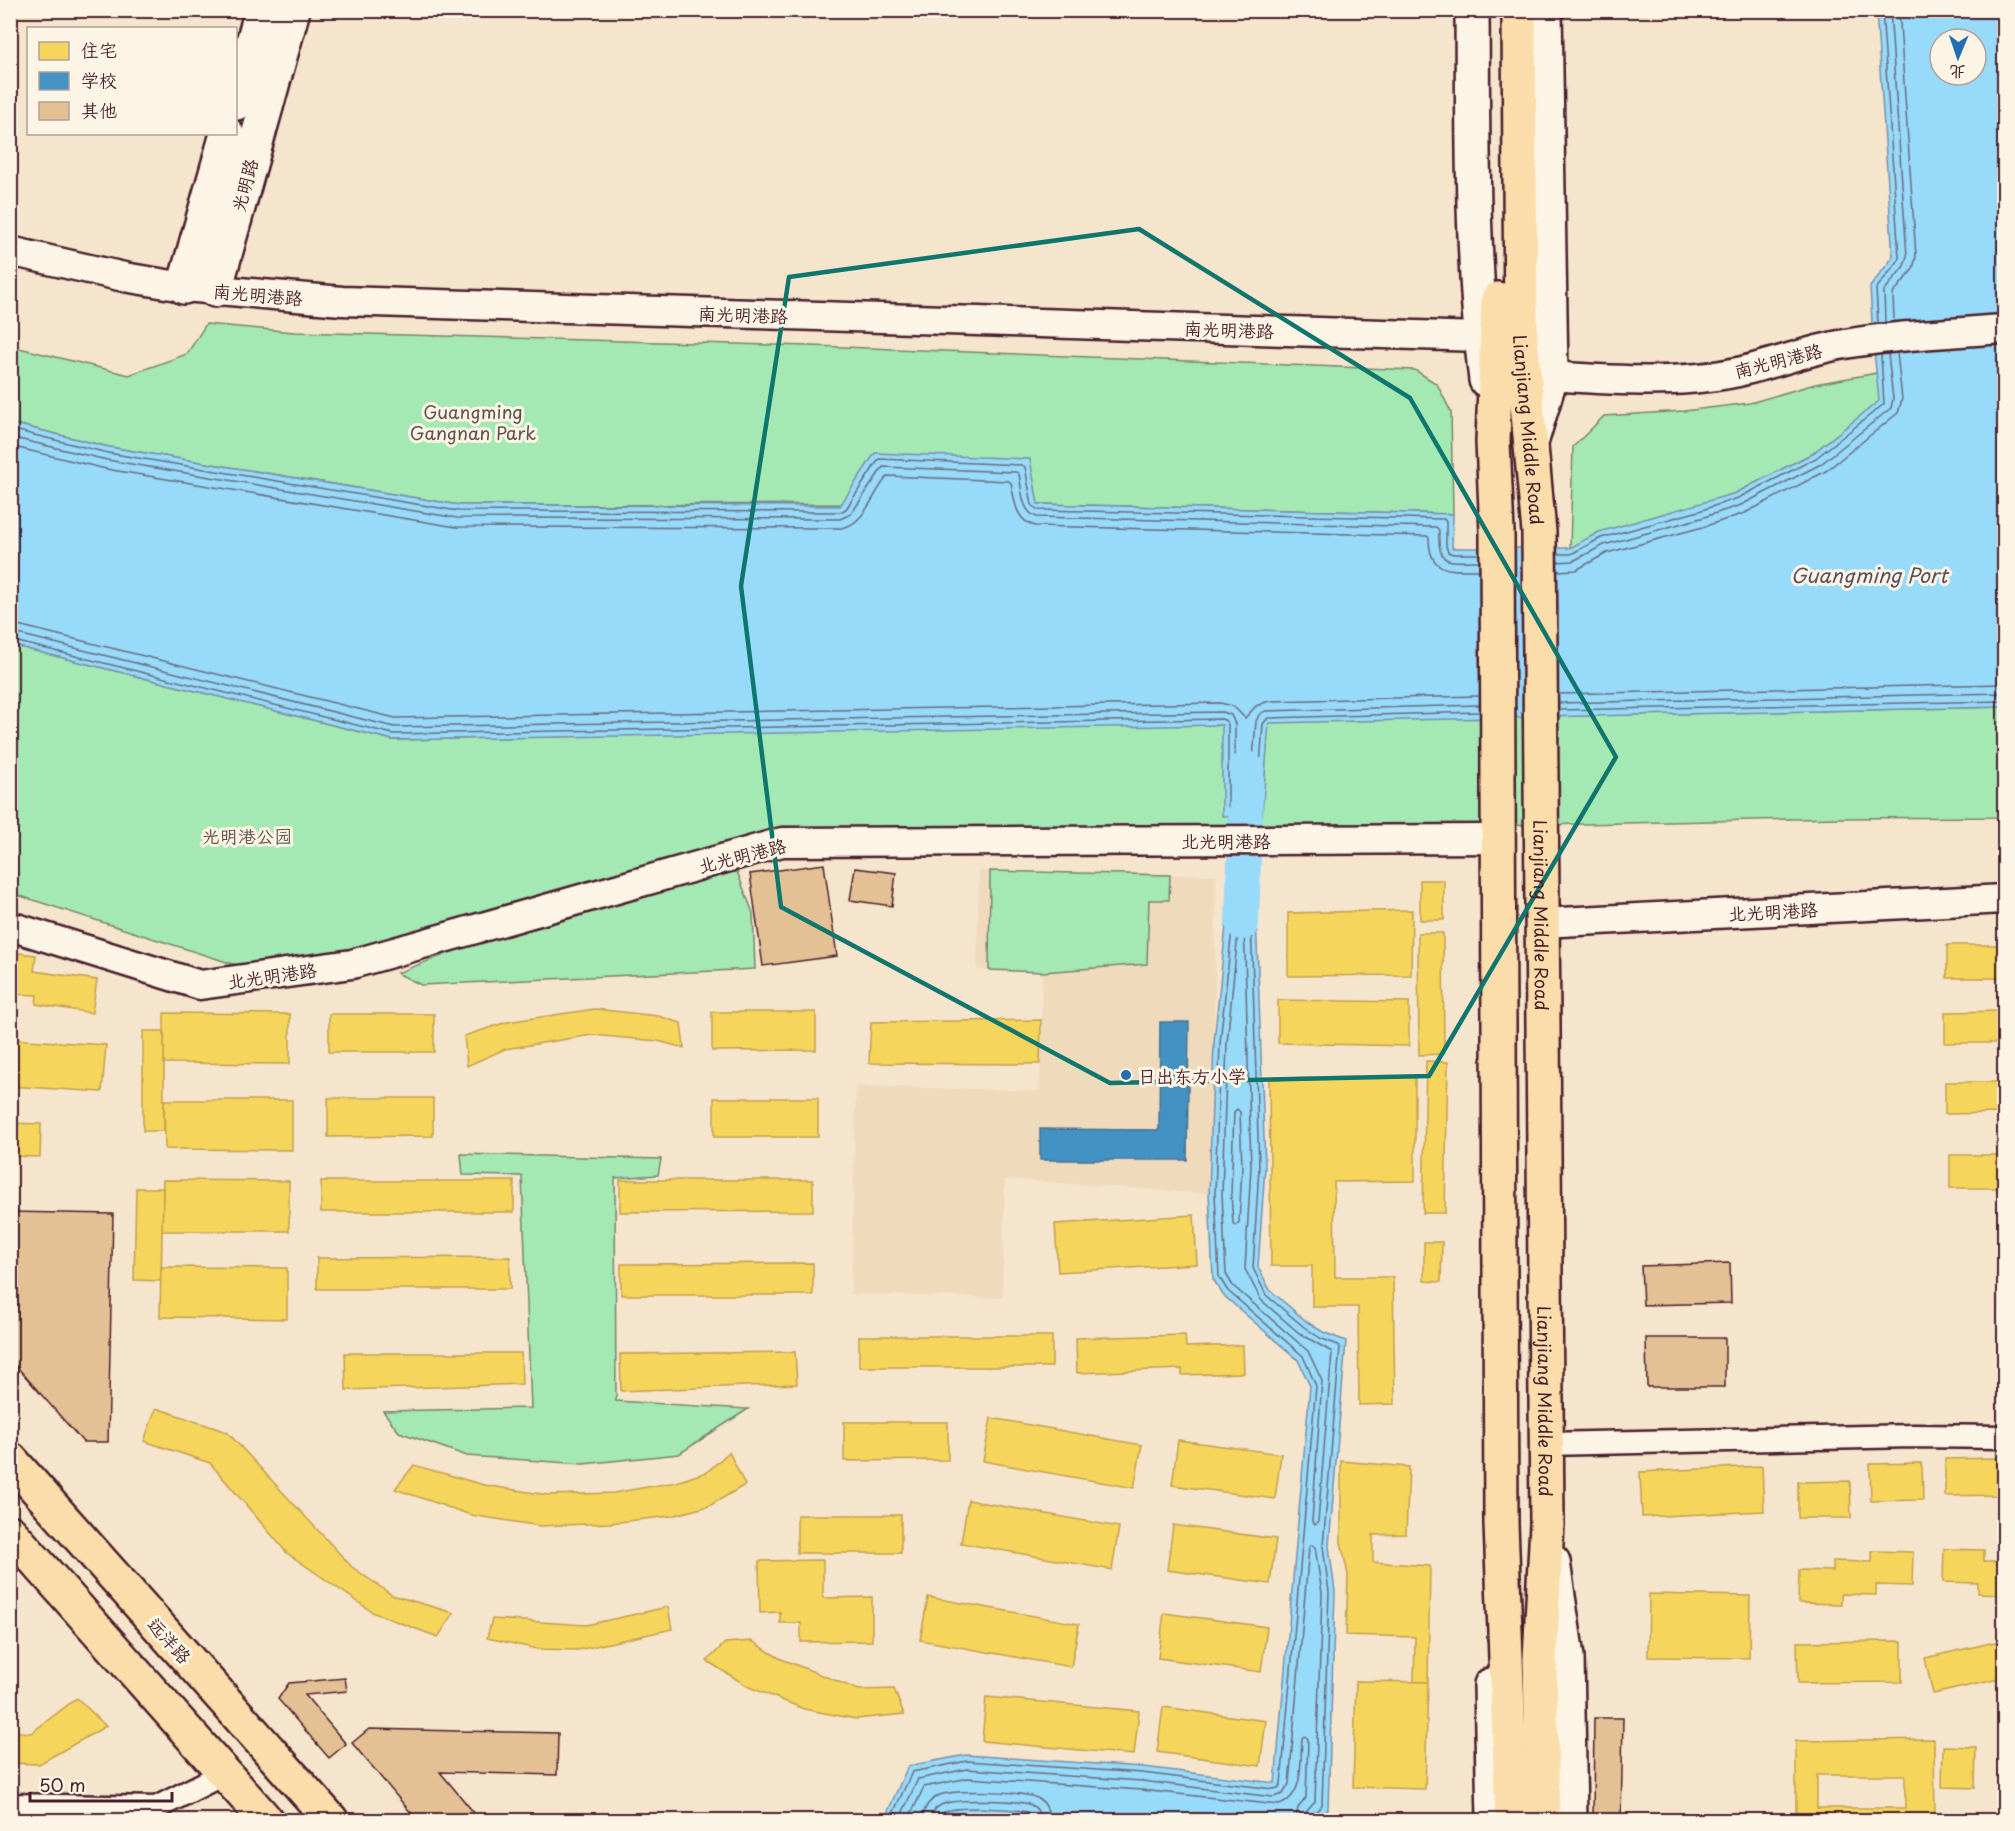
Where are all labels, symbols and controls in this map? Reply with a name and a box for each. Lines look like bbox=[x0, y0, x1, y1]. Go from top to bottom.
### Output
legend bbox=[27, 27, 237, 135]
north arrow bbox=[1928, 27, 1988, 87]
text: 住宅 bbox=[81, 36, 117, 63]
text: 北 bbox=[1949, 61, 1966, 85]
text: 学校 bbox=[81, 66, 117, 93]
text: 其他 bbox=[81, 96, 117, 123]
street label: 光明路 bbox=[224, 155, 264, 215]
street label: 南光明港路 bbox=[212, 277, 304, 311]
street label: 南光明港路 bbox=[698, 299, 788, 329]
street label: 南光明港路 bbox=[1184, 314, 1274, 344]
street label: Lianjiang Middle Road bbox=[1507, 333, 1552, 526]
street label: 南光明港路 bbox=[1731, 336, 1825, 384]
park label: Guangming Gangnan Park bbox=[410, 398, 536, 446]
water label: Guangming Port bbox=[1791, 560, 1950, 590]
street label: Lianjiang Middle Road bbox=[1528, 820, 1556, 1011]
park label: 光明港公园 bbox=[202, 822, 292, 849]
street label: 北光明港路 bbox=[1181, 827, 1271, 854]
street label: 北光明港路 bbox=[695, 831, 789, 879]
street label: 北光明港路 bbox=[1727, 895, 1819, 927]
street label: 北光明港路 bbox=[226, 955, 318, 995]
place label: 日出东方小学 bbox=[1138, 1062, 1246, 1089]
marker: 日出东方小学 bbox=[1119, 1068, 1133, 1082]
street label: Lianjiang Middle Road bbox=[1532, 1306, 1560, 1497]
street label: 远洋路 bbox=[142, 1611, 198, 1669]
scale bar bbox=[30, 1765, 172, 1803]
text: 50 m bbox=[39, 1771, 86, 1798]

